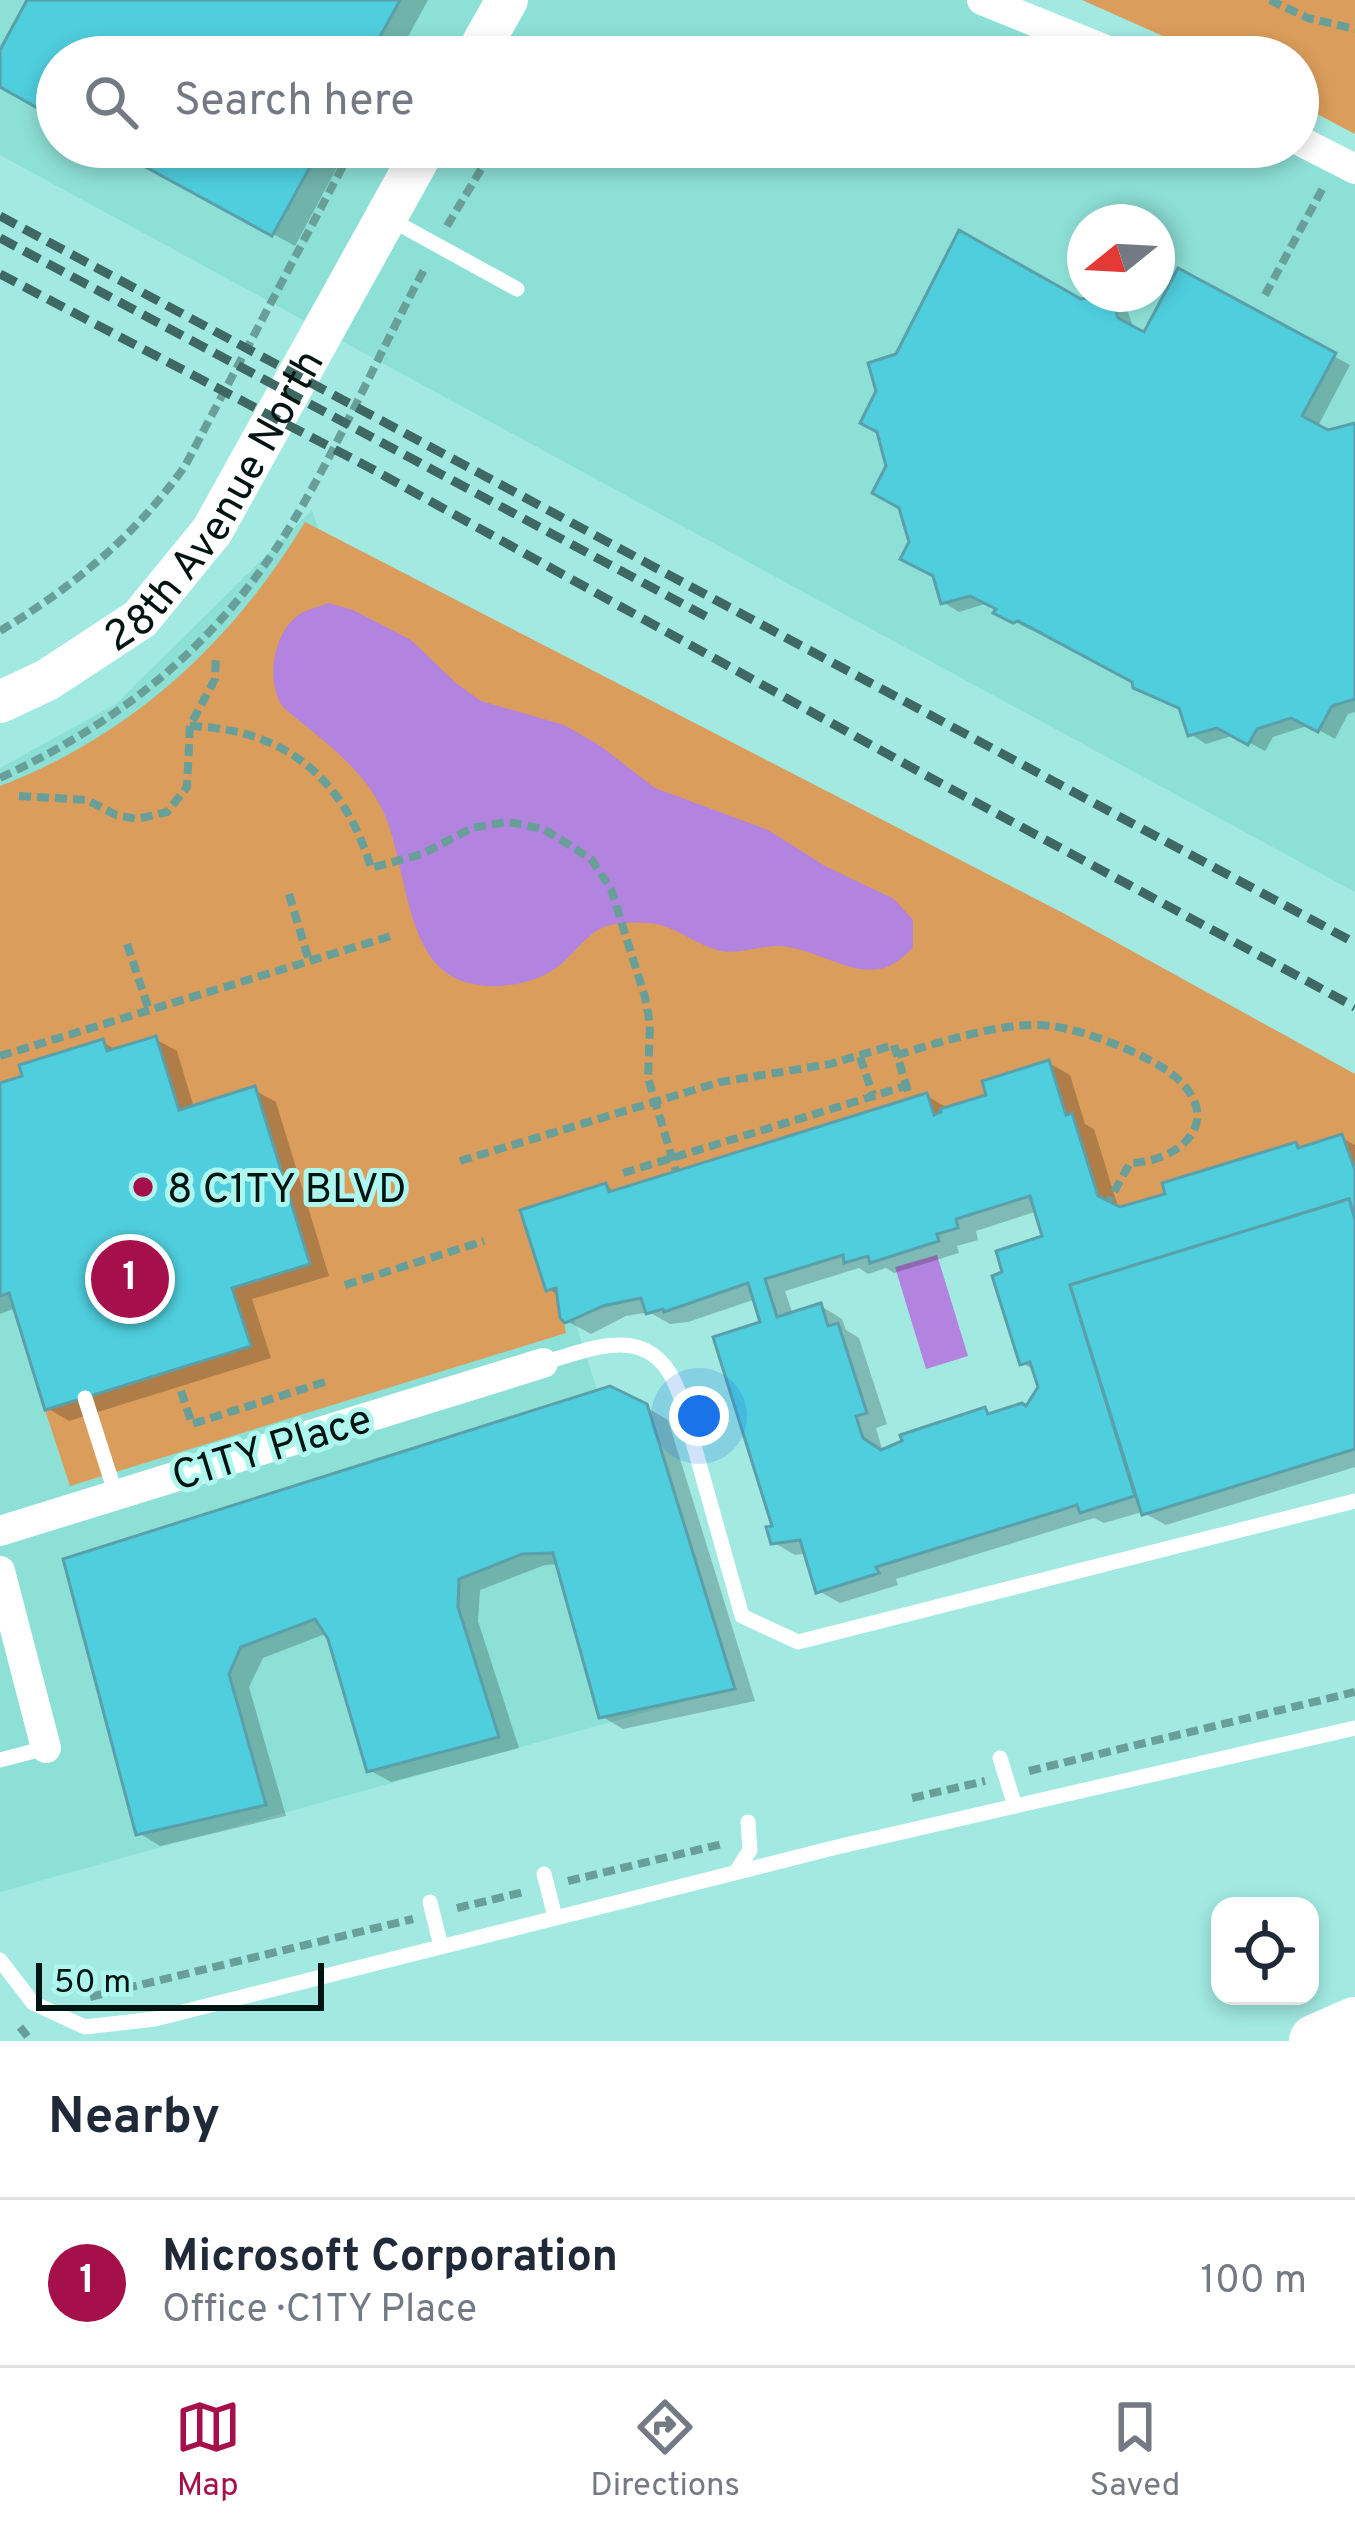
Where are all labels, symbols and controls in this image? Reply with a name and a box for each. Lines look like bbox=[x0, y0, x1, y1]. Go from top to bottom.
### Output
search box bbox=[36, 36, 1319, 168]
icon: search bbox=[78, 69, 144, 135]
text: Search here bbox=[174, 74, 414, 131]
north arrow bbox=[1067, 204, 1175, 312]
street label: 28th Avenue North bbox=[96, 342, 338, 666]
place label: 8 C1TY BLVD bbox=[167, 1165, 407, 1218]
marker: 8 C1TY BLVD bbox=[130, 1174, 156, 1200]
pin: 1 bbox=[91, 1234, 169, 1324]
your location bbox=[669, 1386, 729, 1446]
street label: C1TY Place bbox=[166, 1395, 379, 1506]
map controls bbox=[1211, 1897, 1319, 2005]
button: locate bbox=[1211, 1897, 1319, 2005]
scale bar bbox=[36, 1957, 324, 2010]
text: 50 m bbox=[54, 1963, 131, 2005]
text: Nearby bbox=[48, 2087, 220, 2152]
text: Microsoft Corporation bbox=[162, 2230, 618, 2287]
text: 1 bbox=[79, 2258, 95, 2307]
text: 100 m bbox=[1200, 2258, 1307, 2307]
text: Office · C1TY Place bbox=[162, 2287, 477, 2336]
tab: Map bbox=[175, 2394, 241, 2508]
tab: Directions bbox=[590, 2394, 740, 2508]
tab: Saved bbox=[1090, 2394, 1180, 2508]

